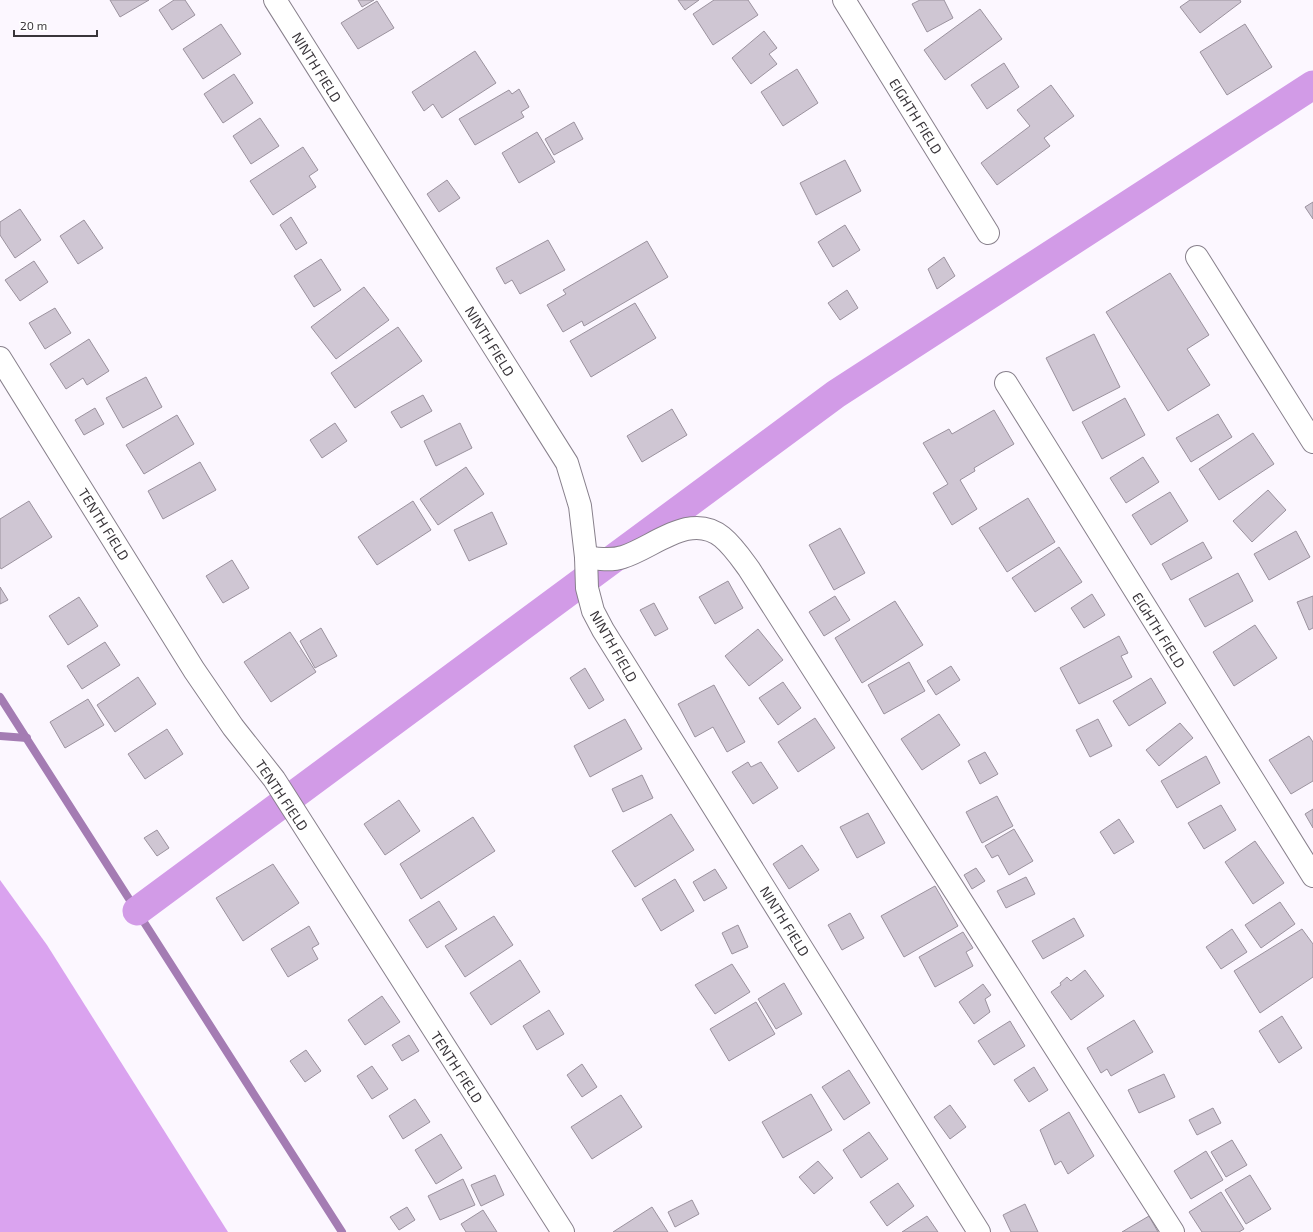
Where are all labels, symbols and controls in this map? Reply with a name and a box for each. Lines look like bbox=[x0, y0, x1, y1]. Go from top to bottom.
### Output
scale bar bbox=[14, 12, 97, 38]
text: 20 m bbox=[20, 18, 47, 32]
street label: NINTH FIELD bbox=[289, 29, 345, 105]
street label: EIGHTH FIELD bbox=[886, 75, 946, 157]
street label: NINTH FIELD bbox=[462, 303, 518, 379]
street label: TENTH FIELD bbox=[75, 485, 133, 563]
street label: EIGHTH FIELD bbox=[1129, 589, 1189, 671]
street label: NINTH FIELD bbox=[587, 607, 641, 685]
street label: TENTH FIELD bbox=[252, 756, 312, 834]
street label: NINTH FIELD bbox=[757, 883, 813, 959]
street label: TENTH FIELD bbox=[428, 1028, 486, 1106]

